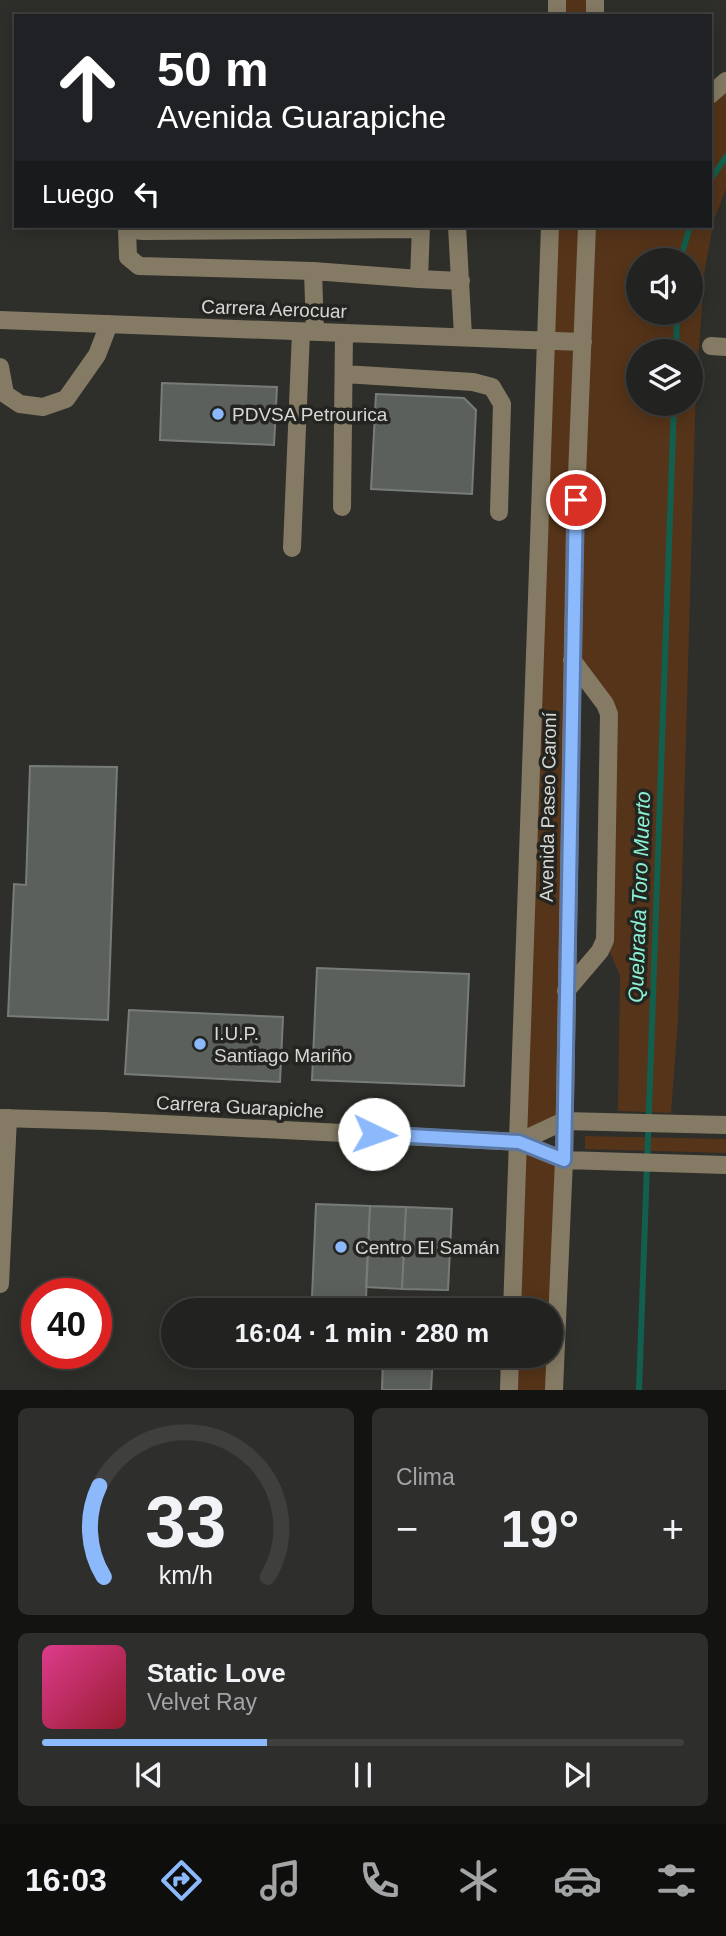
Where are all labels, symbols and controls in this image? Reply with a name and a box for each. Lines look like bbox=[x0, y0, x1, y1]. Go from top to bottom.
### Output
icon: ahead bbox=[42, 42, 133, 133]
text: 50 m bbox=[157, 42, 269, 96]
text: Avenida Guarapiche bbox=[157, 99, 446, 135]
icon: left bbox=[128, 175, 166, 213]
text: Luego bbox=[42, 179, 114, 209]
map controls bbox=[626, 248, 703, 416]
button: sound bbox=[626, 248, 703, 325]
street label: Carrera Aerocuar bbox=[201, 296, 348, 322]
button: layers bbox=[626, 339, 703, 416]
place label: PDVSA Petrourica bbox=[232, 404, 388, 425]
marker: PDVSA Petrourica bbox=[210, 406, 226, 422]
pin bbox=[546, 470, 606, 530]
icon: arrive bbox=[557, 481, 595, 519]
street label: Avenida Paseo Caroní bbox=[536, 711, 560, 902]
water label: Quebrada Toro Muerto bbox=[624, 791, 654, 1003]
place label: I.U.P. Santiago Mariño bbox=[214, 1023, 352, 1066]
marker: I.U.P. Santiago Mariño bbox=[192, 1036, 208, 1052]
street label: Carrera Guarapiche bbox=[156, 1092, 324, 1122]
position arrow bbox=[337, 1097, 411, 1171]
place label: Centro El Samán bbox=[355, 1237, 500, 1258]
marker: Centro El Samán bbox=[333, 1239, 349, 1255]
speed limit sign: 40 bbox=[21, 1278, 112, 1369]
text: 16:04 · 1 min · 280 m bbox=[235, 1318, 489, 1348]
text: Clima bbox=[396, 1464, 455, 1490]
text: 33 bbox=[146, 1482, 226, 1563]
text: 19° bbox=[501, 1500, 579, 1558]
text: − bbox=[396, 1508, 418, 1550]
text: + bbox=[662, 1508, 684, 1550]
text: km/h bbox=[159, 1561, 213, 1589]
text: Static Love bbox=[147, 1658, 286, 1688]
text: Velvet Ray bbox=[147, 1689, 257, 1715]
icon: previous bbox=[130, 1756, 168, 1794]
icon: pause bbox=[344, 1756, 382, 1794]
icon: next bbox=[558, 1756, 596, 1794]
icon: directions bbox=[157, 1856, 206, 1905]
icon: music bbox=[256, 1856, 305, 1905]
icon: phone bbox=[355, 1856, 404, 1905]
icon: climate bbox=[454, 1856, 503, 1905]
icon: car bbox=[553, 1856, 602, 1905]
icon: filters bbox=[652, 1856, 701, 1905]
text: 16:03 bbox=[25, 1862, 107, 1898]

